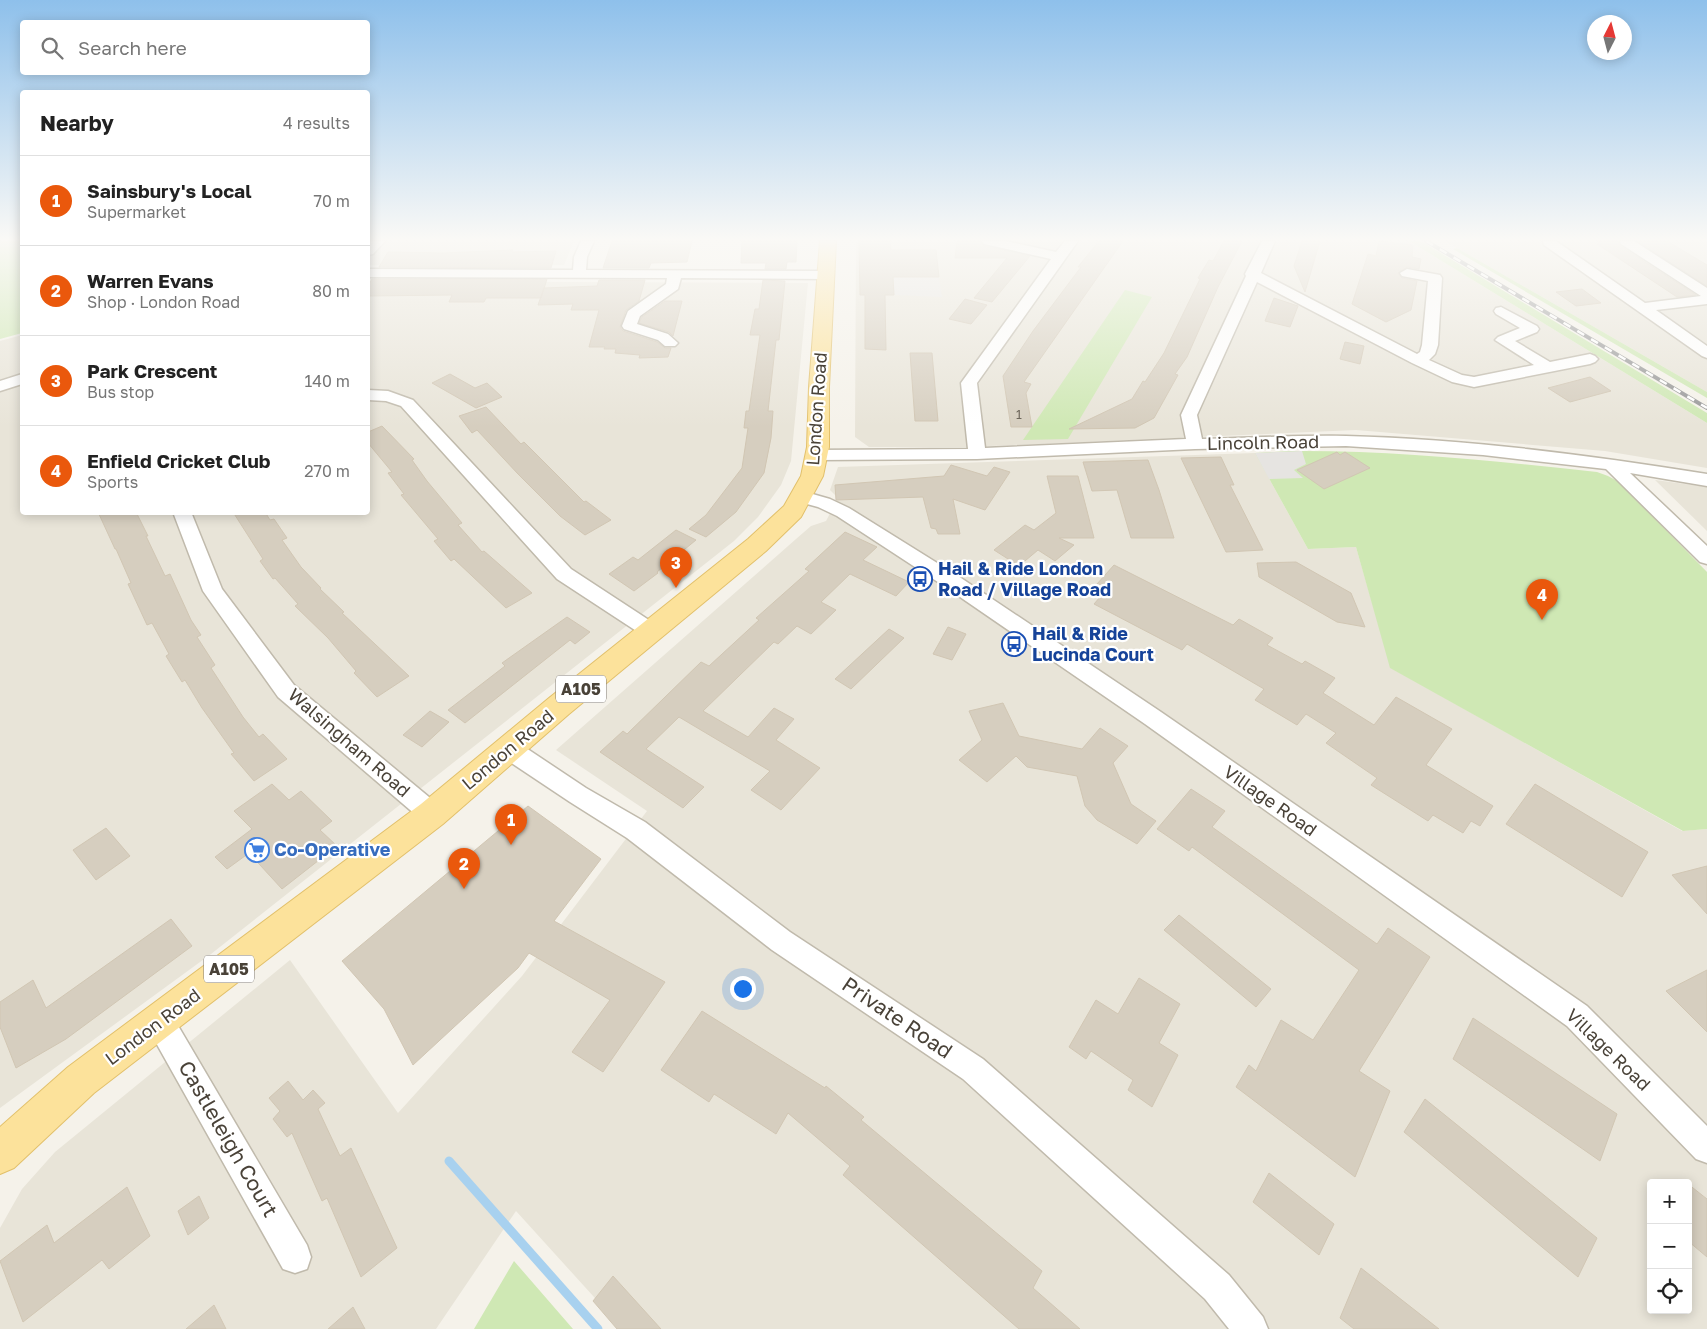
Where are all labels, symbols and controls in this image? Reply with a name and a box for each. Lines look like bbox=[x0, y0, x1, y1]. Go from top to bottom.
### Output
north arrow bbox=[1587, 15, 1632, 60]
search box bbox=[20, 20, 370, 75]
icon: search bbox=[38, 34, 66, 62]
text: Search here bbox=[78, 36, 187, 59]
text: Nearby bbox=[40, 110, 114, 136]
text: 4 results bbox=[283, 113, 350, 133]
text: Sainsbury's Local bbox=[87, 179, 252, 202]
text: 1 bbox=[52, 191, 60, 211]
text: 70 m bbox=[313, 191, 350, 211]
text: Supermarket bbox=[87, 202, 186, 222]
text: Warren Evans bbox=[87, 269, 214, 292]
text: 2 bbox=[51, 281, 61, 301]
text: 80 m bbox=[312, 281, 350, 301]
text: Shop · London Road bbox=[87, 292, 240, 312]
street label: London Road bbox=[801, 352, 831, 466]
text: Park Crescent bbox=[87, 359, 217, 382]
text: 3 bbox=[51, 371, 61, 391]
text: 140 m bbox=[304, 371, 350, 391]
text: Bus stop bbox=[87, 382, 154, 402]
house number: 1 bbox=[1016, 407, 1022, 422]
street label: Lincoln Road bbox=[1207, 430, 1319, 454]
text: Enfield Cricket Club bbox=[87, 449, 270, 472]
text: 4 bbox=[51, 461, 61, 481]
text: 270 m bbox=[304, 461, 350, 481]
text: Sports bbox=[87, 472, 138, 492]
pin: 3 bbox=[660, 547, 692, 588]
place label: Hail & Ride London Road / Village Road bbox=[938, 557, 1111, 600]
bus stop icon: Hail & Ride London Road / Village Road bbox=[907, 566, 933, 592]
pin: 4 bbox=[1526, 579, 1558, 620]
place label: Hail & Ride Lucinda Court bbox=[1032, 622, 1154, 665]
bus stop icon: Hail & Ride Lucinda Court bbox=[1001, 631, 1027, 657]
road number: A105 bbox=[556, 676, 606, 702]
street label: Walsingham Road bbox=[284, 683, 415, 801]
street label: London Road bbox=[457, 704, 558, 794]
street label: Village Road bbox=[1220, 760, 1321, 840]
pin: 1 bbox=[495, 804, 527, 845]
supermarket icon: Co-Operative bbox=[244, 837, 270, 863]
place label: Co-Operative bbox=[274, 838, 391, 860]
pin: 2 bbox=[448, 848, 480, 889]
road number: A105 bbox=[204, 956, 254, 982]
street label: Private Road bbox=[837, 971, 958, 1064]
your location bbox=[730, 976, 756, 1002]
street label: London Road bbox=[100, 983, 204, 1069]
street label: Village Road bbox=[1562, 1004, 1655, 1095]
street label: Castleleigh Court bbox=[174, 1056, 284, 1221]
map controls bbox=[1647, 1179, 1692, 1314]
button: + bbox=[1647, 1179, 1692, 1224]
button: − bbox=[1647, 1224, 1692, 1269]
button: locate bbox=[1647, 1269, 1692, 1314]

